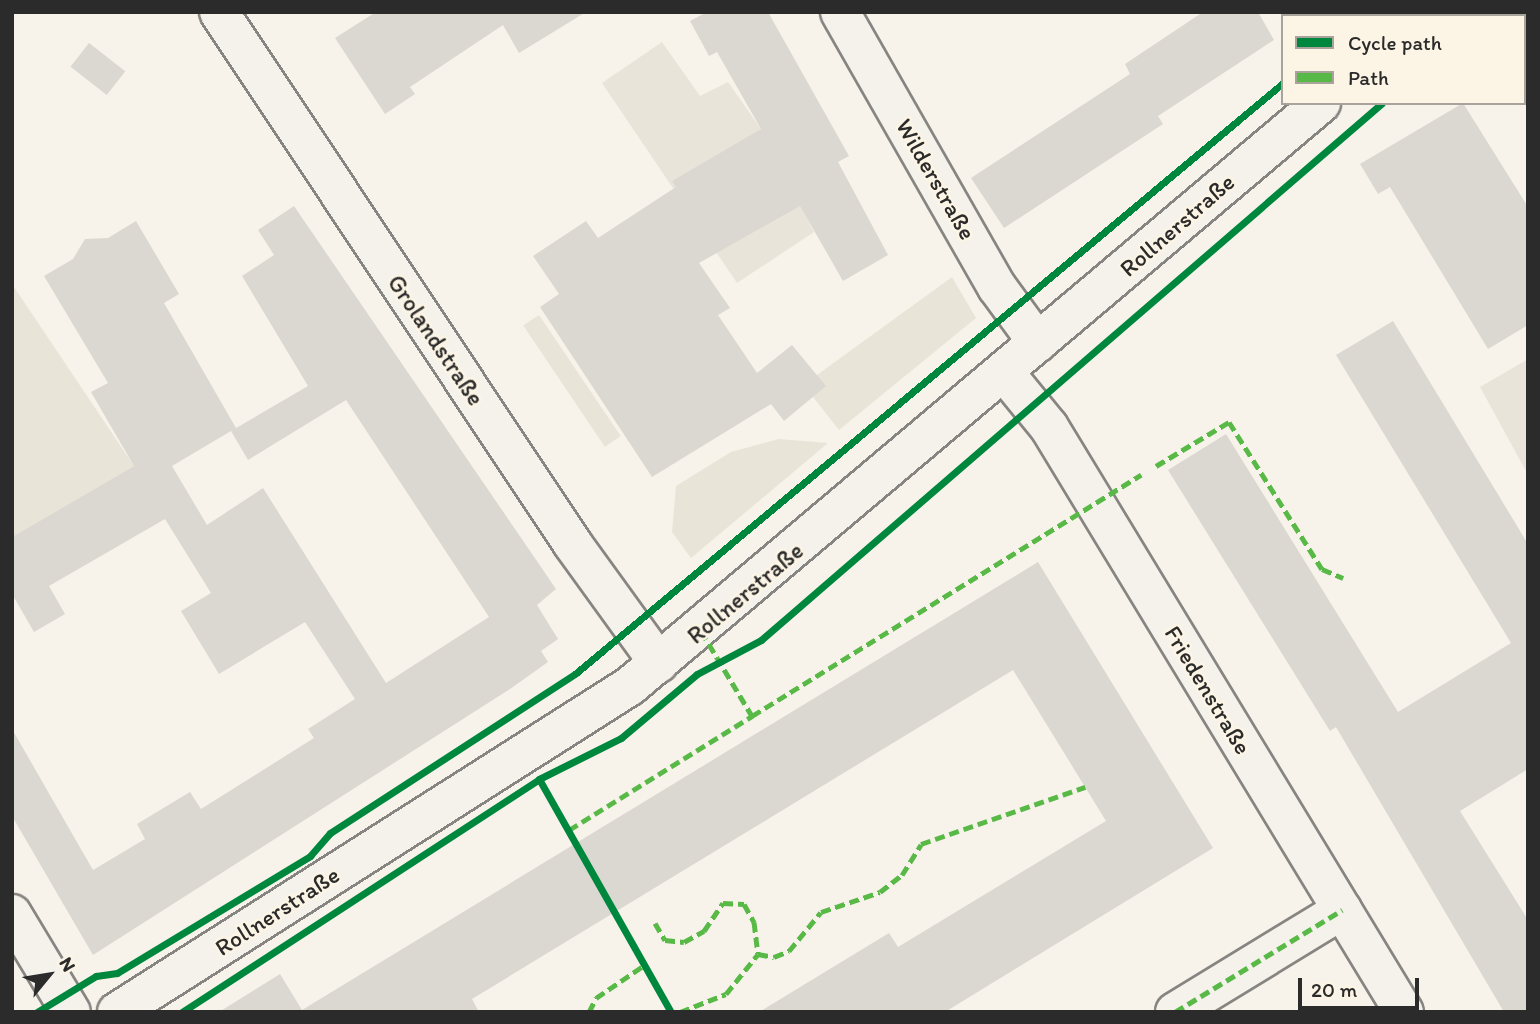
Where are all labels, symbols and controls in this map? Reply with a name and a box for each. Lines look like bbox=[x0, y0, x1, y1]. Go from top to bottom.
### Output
legend bbox=[1281, 14, 1526, 105]
text: Cycle path bbox=[1348, 30, 1442, 55]
text: Path bbox=[1348, 65, 1389, 90]
street label: Wilderstraße bbox=[890, 113, 982, 245]
street label: Rollnerstraße bbox=[1114, 167, 1240, 283]
street label: Grolandstraße bbox=[382, 269, 490, 411]
street label: Rollnerstraße bbox=[681, 536, 809, 650]
street label: Friedenstraße bbox=[1158, 620, 1258, 760]
street label: Rollnerstraße bbox=[209, 860, 345, 962]
north arrow bbox=[14, 940, 84, 1010]
text: N bbox=[54, 953, 81, 976]
scale bar bbox=[1302, 964, 1423, 1008]
text: 20 m bbox=[1311, 977, 1357, 1002]

